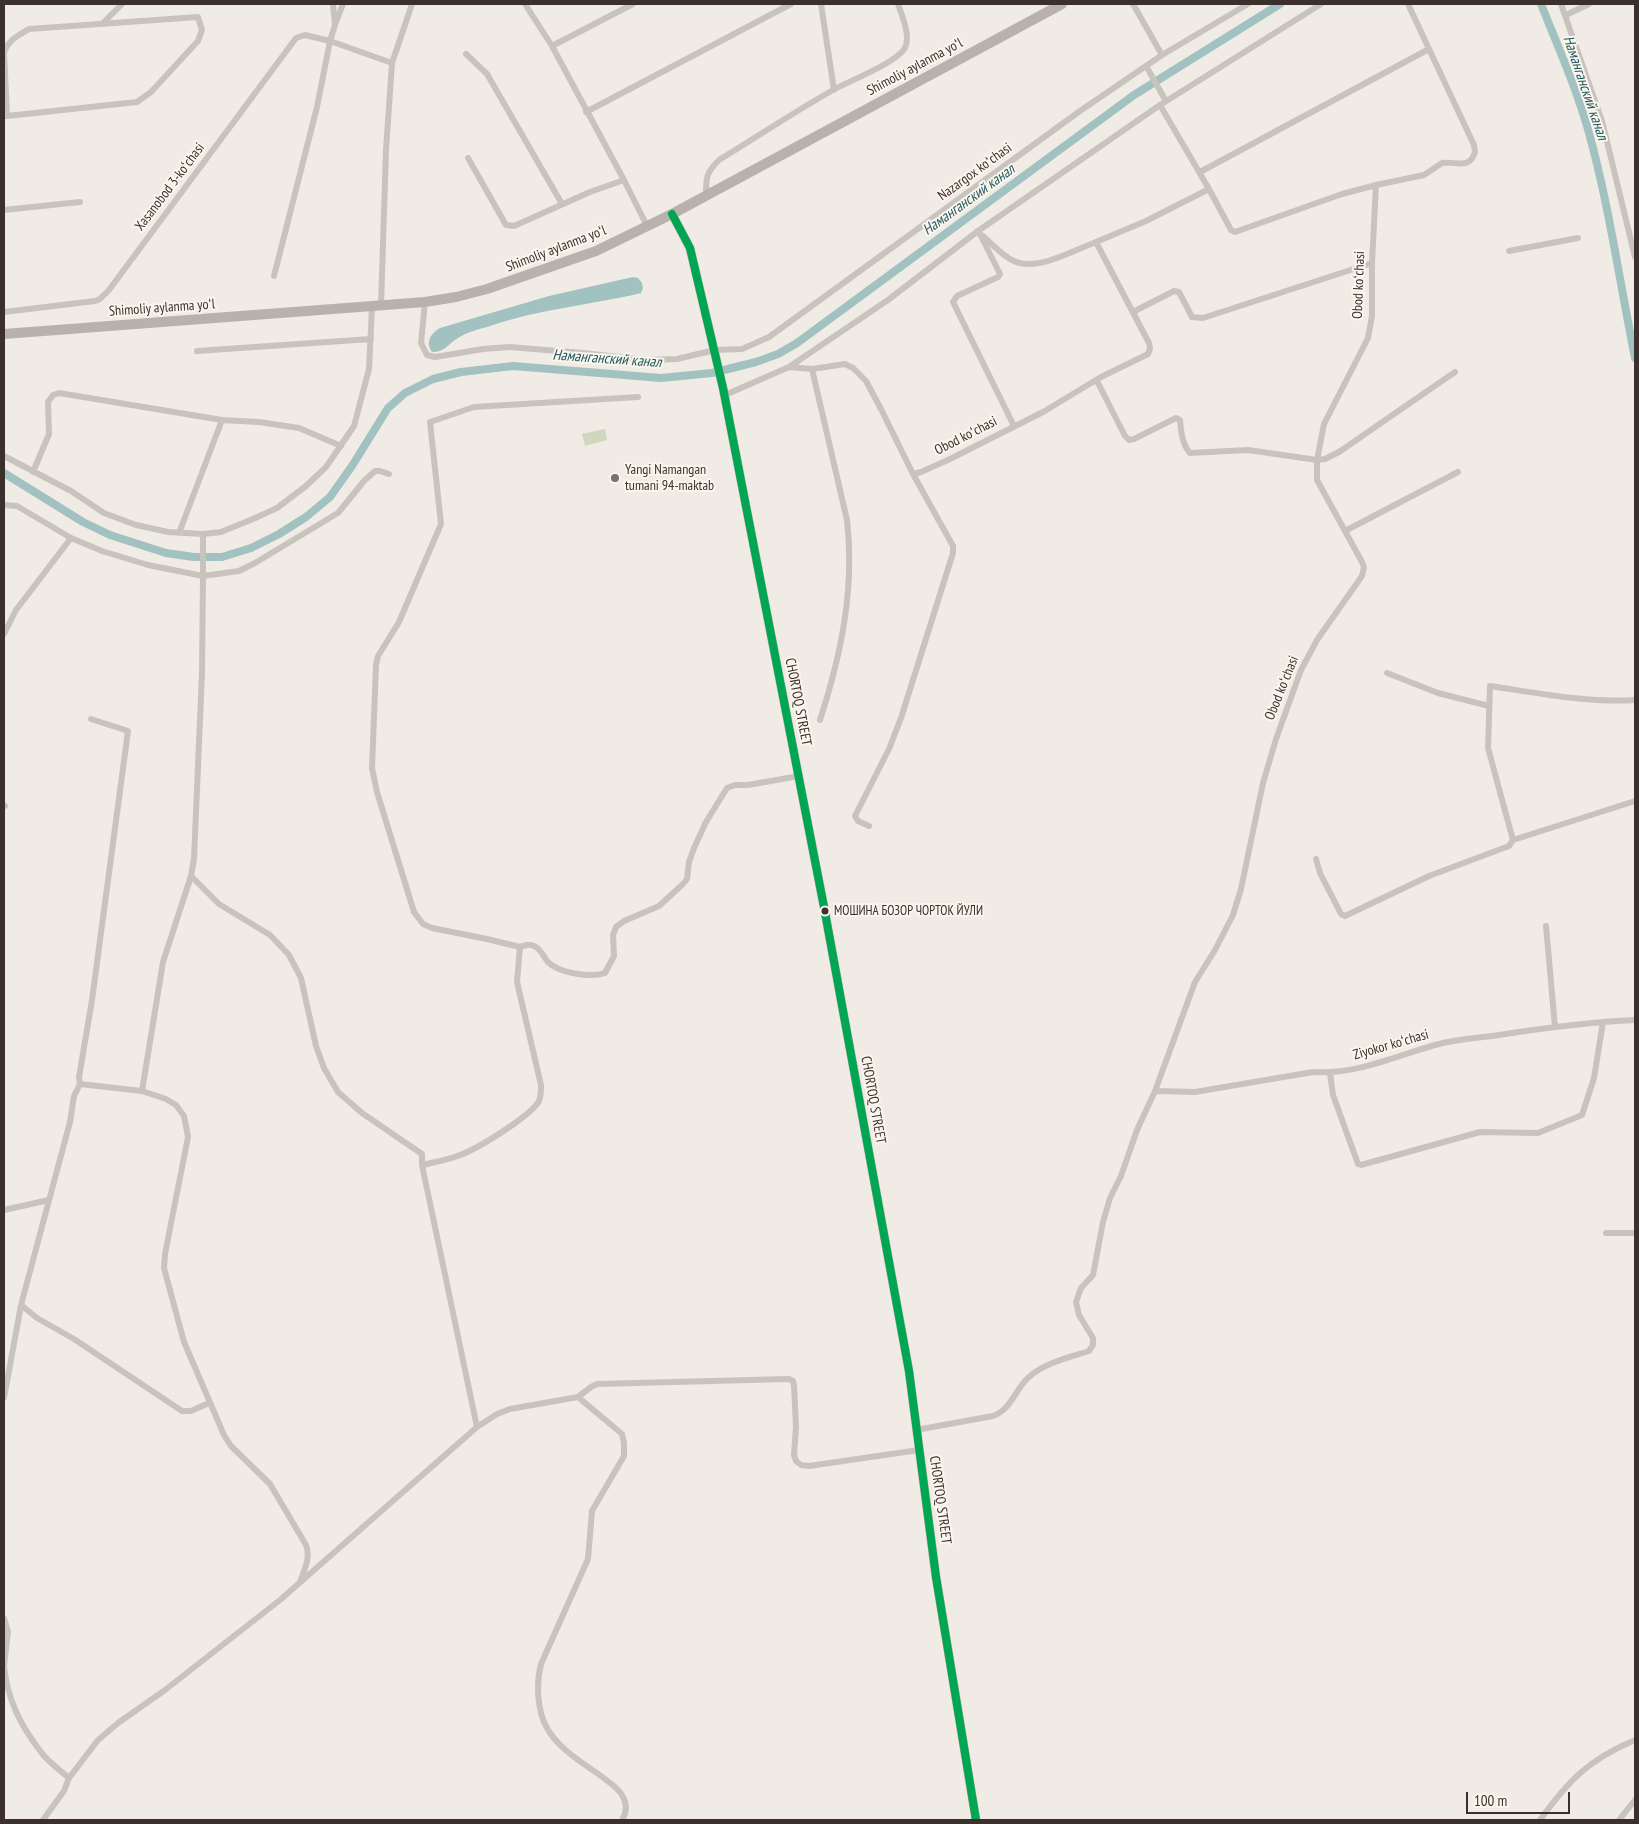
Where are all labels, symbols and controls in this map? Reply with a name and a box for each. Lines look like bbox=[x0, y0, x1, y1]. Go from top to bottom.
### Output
water label: Наманганский канал bbox=[1559, 33, 1611, 143]
street label: Shimoliy aylanma yoʻl bbox=[864, 35, 966, 99]
street label: Xasanobod 3-koʻchasi bbox=[132, 140, 208, 234]
street label: Nazargox koʻchasi bbox=[935, 140, 1015, 204]
water label: Наманганский канал bbox=[920, 161, 1018, 239]
street label: Shimoliy aylanma yoʻl bbox=[503, 222, 609, 276]
street label: Obod koʻchasi bbox=[1349, 251, 1369, 319]
street label: Shimoliy aylanma yoʻl bbox=[108, 296, 216, 320]
water label: Наманганский канал bbox=[552, 346, 662, 372]
street label: Obod koʻchasi bbox=[932, 413, 1000, 459]
place label: Yangi Namangan tumani 94-maktab bbox=[625, 462, 714, 494]
marker: Yangi Namangan tumani 94-maktab bbox=[609, 472, 621, 484]
street label: Obod koʻchasi bbox=[1262, 653, 1302, 723]
street label: CHORTOQ STREET bbox=[781, 657, 815, 747]
place label: МОШИНА БОЗОР ЧОРТОК ЙУЛИ bbox=[834, 903, 983, 919]
marker: МОШИНА БОЗОР ЧОРТОК ЙУЛИ bbox=[820, 906, 830, 916]
street label: Ziyokor koʻchasi bbox=[1351, 1026, 1431, 1064]
street label: CHORTOQ STREET bbox=[857, 1055, 889, 1145]
street label: CHORTOQ STREET bbox=[925, 1455, 955, 1545]
scale bar bbox=[1469, 1782, 1573, 1814]
text: 100 m bbox=[1474, 1791, 1507, 1810]

